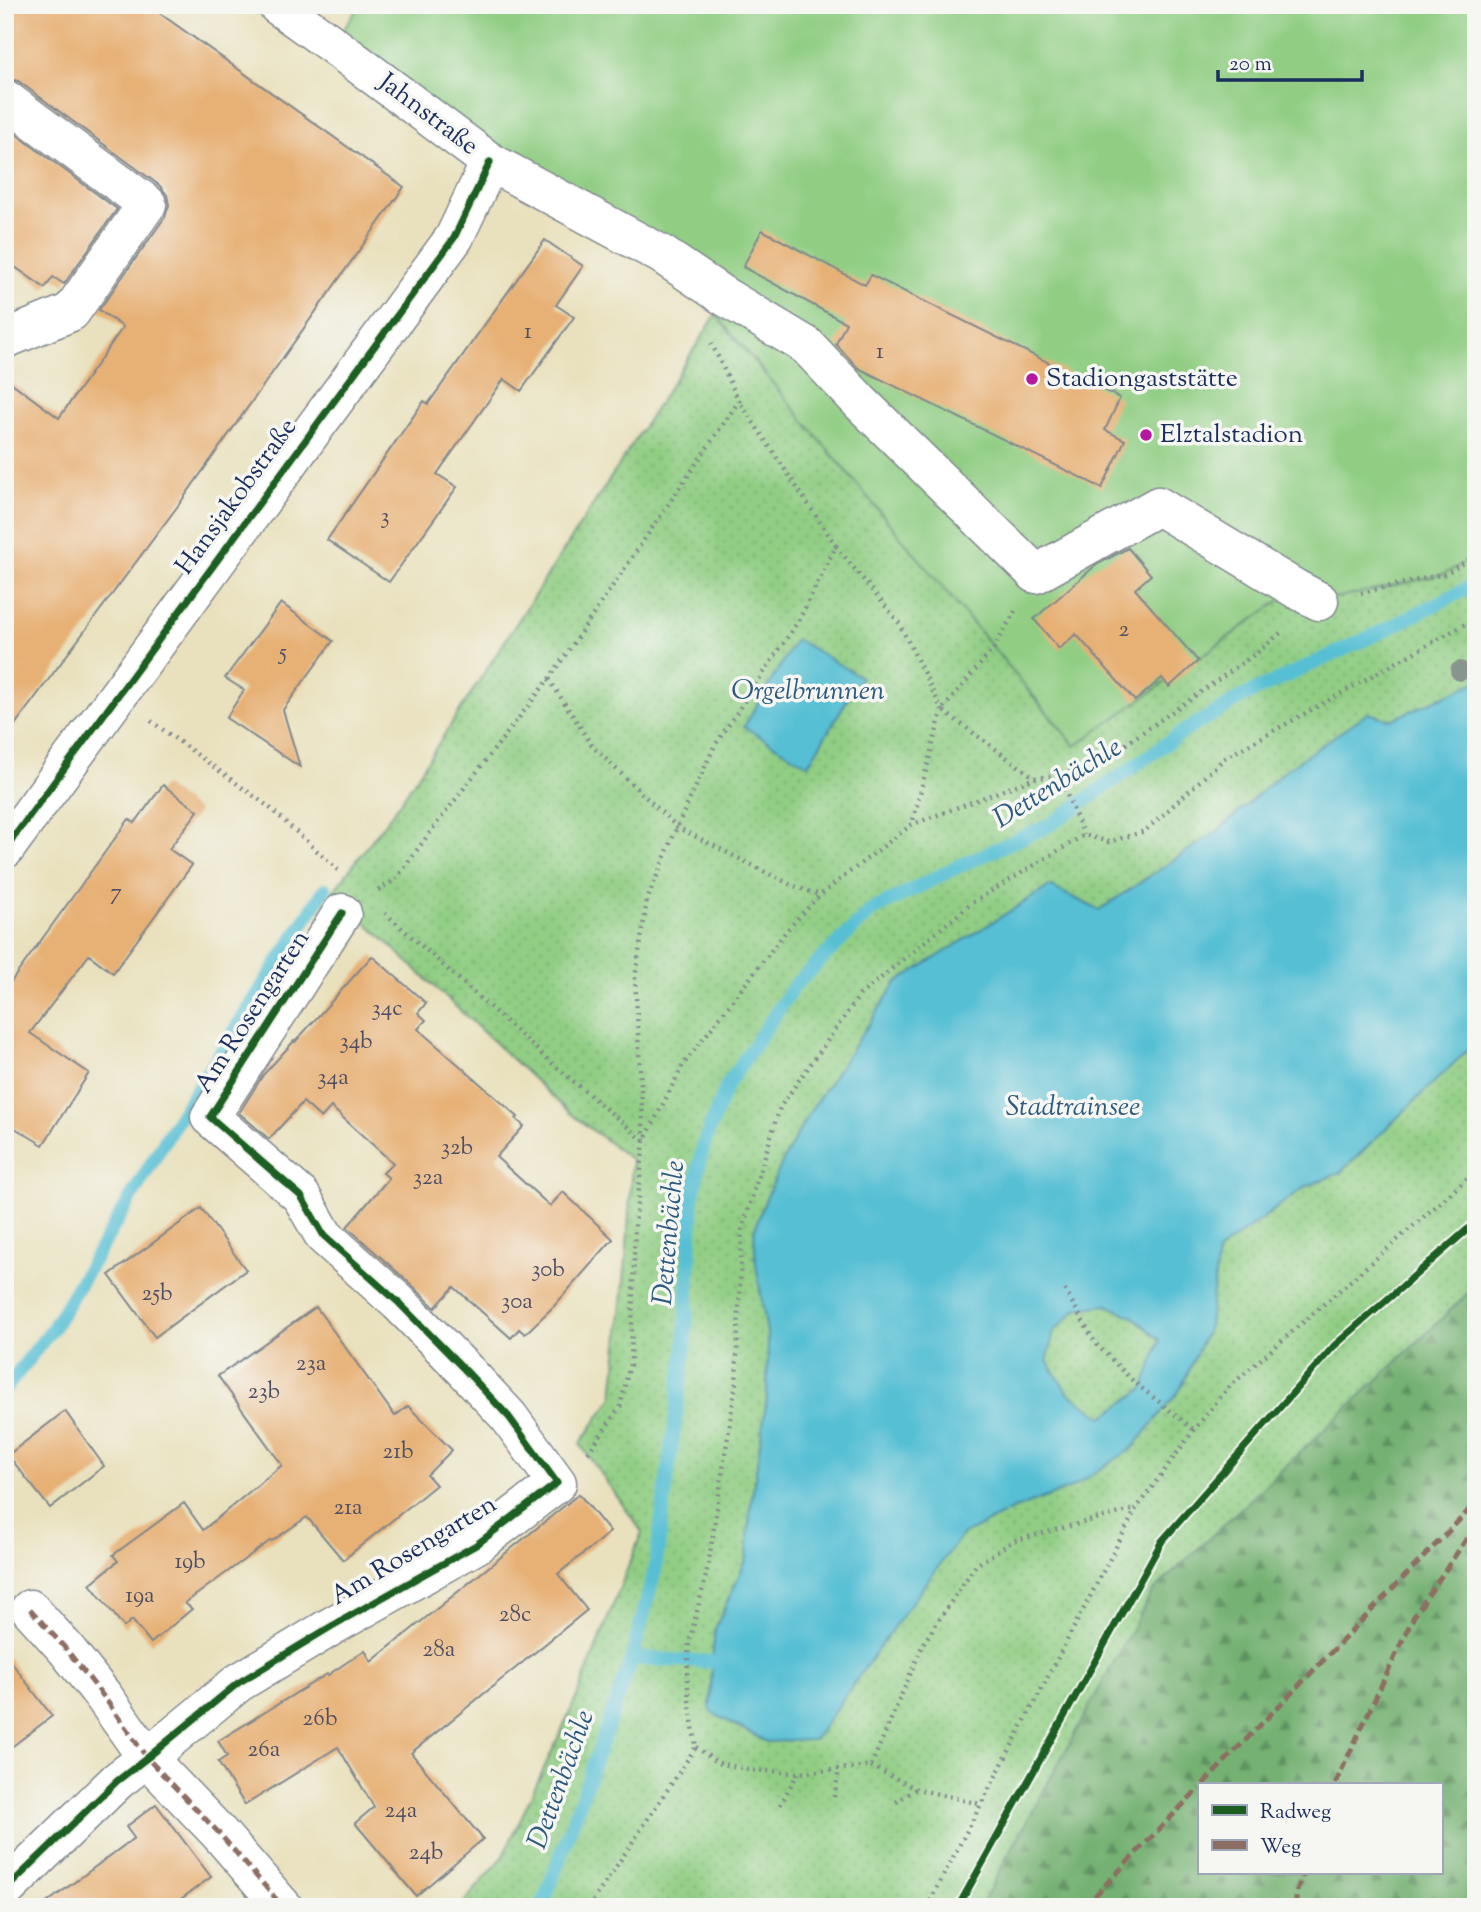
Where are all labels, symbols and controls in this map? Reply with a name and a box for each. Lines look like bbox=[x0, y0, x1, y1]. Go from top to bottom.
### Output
scale bar bbox=[1218, 38, 1362, 82]
text: 20 m bbox=[1229, 50, 1272, 80]
street label: Jahnstraße bbox=[369, 64, 486, 165]
house number: 1 bbox=[524, 316, 532, 349]
house number: 1 bbox=[876, 336, 884, 369]
place label: Stadiongaststätte bbox=[1046, 361, 1238, 398]
marker: Stadiongaststätte bbox=[1024, 371, 1040, 387]
street label: Hansjakobstraße bbox=[167, 411, 307, 583]
place label: Elztalstadion bbox=[1160, 417, 1303, 454]
marker: Elztalstadion bbox=[1138, 427, 1154, 443]
house number: 3 bbox=[380, 501, 390, 534]
house number: 2 bbox=[1119, 614, 1130, 647]
house number: 5 bbox=[277, 637, 287, 670]
water label: Orgelbrunnen bbox=[731, 672, 885, 712]
water label: Dettenbächle bbox=[986, 729, 1130, 839]
house number: 7 bbox=[110, 877, 122, 910]
street label: Am Rosengarten bbox=[186, 923, 320, 1101]
house number: 34c bbox=[371, 993, 403, 1026]
house number: 34b bbox=[339, 1026, 373, 1059]
house number: 34a bbox=[317, 1062, 349, 1095]
water label: Stadtrainsee bbox=[1006, 1088, 1140, 1128]
house number: 32b bbox=[441, 1132, 473, 1165]
water label: Dettenbächle bbox=[644, 1159, 696, 1307]
house number: 32a bbox=[413, 1162, 444, 1195]
house number: 30b bbox=[531, 1254, 565, 1287]
house number: 25b bbox=[142, 1278, 172, 1311]
house number: 30a bbox=[501, 1286, 533, 1319]
house number: 23a bbox=[296, 1348, 327, 1381]
house number: 23b bbox=[248, 1376, 280, 1409]
house number: 21b bbox=[383, 1436, 413, 1469]
street label: Am Rosengarten bbox=[324, 1487, 504, 1615]
house number: 21a bbox=[333, 1492, 363, 1525]
house number: 19b bbox=[174, 1546, 206, 1579]
house number: 19a bbox=[125, 1580, 155, 1613]
house number: 28c bbox=[499, 1599, 531, 1632]
house number: 28a bbox=[423, 1634, 456, 1667]
house number: 26b bbox=[302, 1703, 338, 1736]
water label: Dettenbächle bbox=[518, 1705, 606, 1855]
house number: 26a bbox=[248, 1734, 281, 1767]
legend bbox=[1198, 1783, 1442, 1874]
house number: 24a bbox=[385, 1795, 418, 1828]
text: Radweg bbox=[1260, 1798, 1331, 1828]
text: Weg bbox=[1260, 1833, 1301, 1863]
house number: 24b bbox=[409, 1837, 443, 1870]

